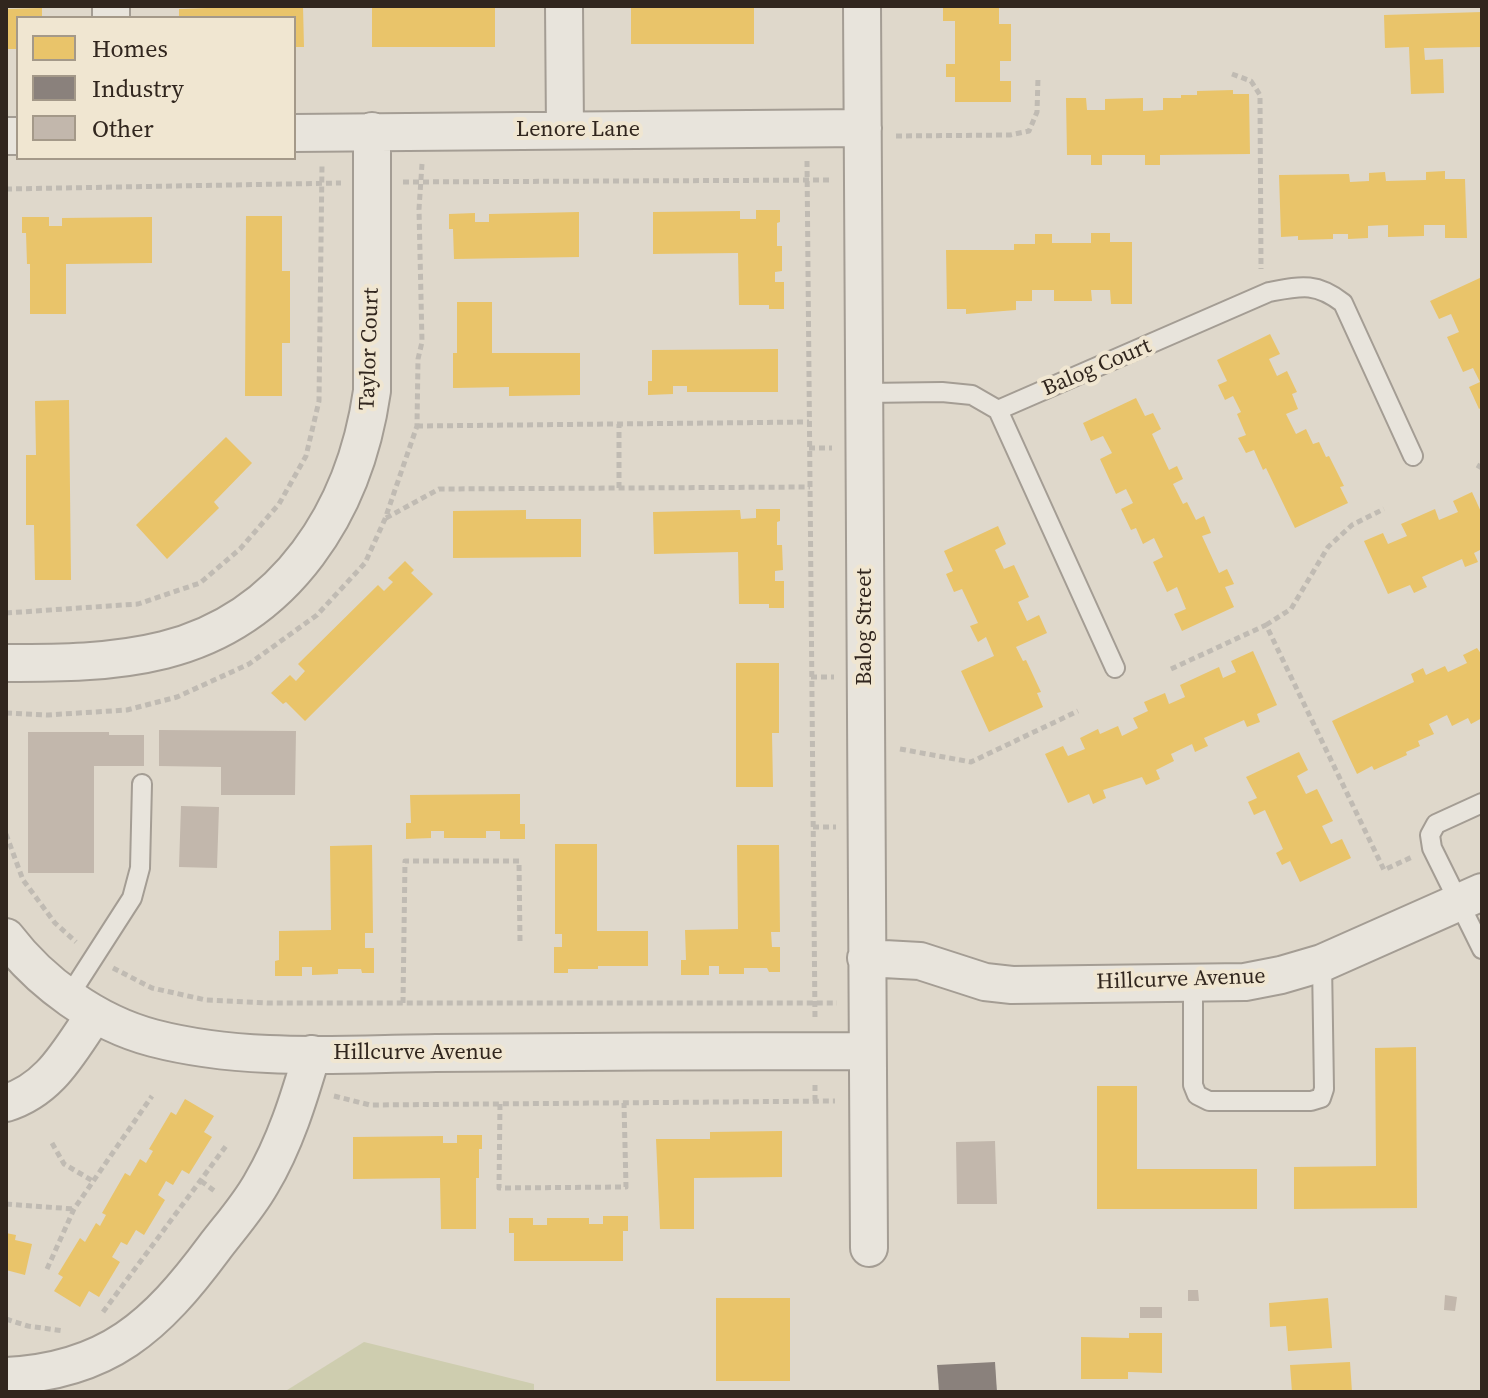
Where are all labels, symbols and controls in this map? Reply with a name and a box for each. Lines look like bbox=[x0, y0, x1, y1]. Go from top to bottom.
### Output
legend bbox=[16, 16, 296, 160]
text: Homes bbox=[92, 32, 168, 65]
text: Industry bbox=[92, 72, 184, 105]
text: Other bbox=[92, 112, 154, 145]
street label: Lenore Lane bbox=[516, 117, 640, 143]
street label: Taylor Court bbox=[355, 287, 385, 411]
street label: Balog Court bbox=[1039, 333, 1155, 403]
street label: Balog Street bbox=[852, 568, 878, 686]
street label: Hillcurve Avenue bbox=[1096, 964, 1266, 996]
street label: Hillcurve Avenue bbox=[333, 1040, 503, 1066]

